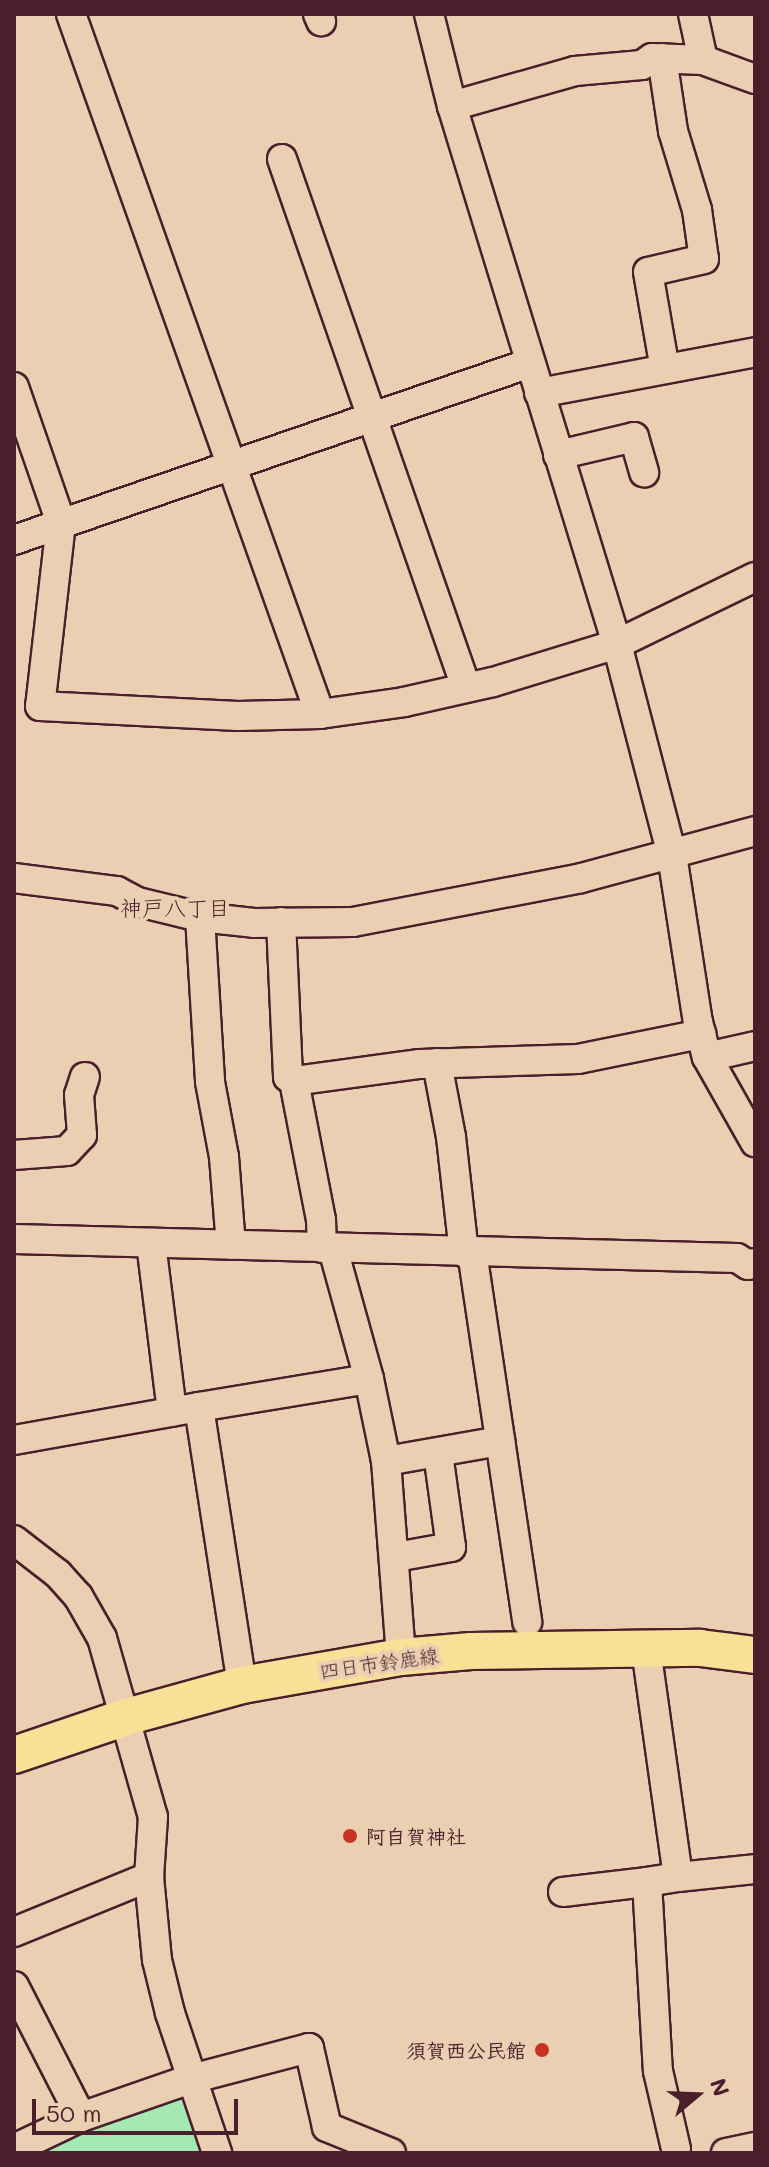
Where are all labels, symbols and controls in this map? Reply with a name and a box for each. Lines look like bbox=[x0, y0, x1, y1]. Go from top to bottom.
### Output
district label: 神戸八丁目 bbox=[120, 895, 230, 921]
street label: 四日市鈴鹿線 bbox=[318, 1643, 440, 1683]
place label: 阿自賀神社 bbox=[366, 1824, 466, 1848]
marker: 阿自賀神社 bbox=[341, 1827, 359, 1845]
place label: 須賀西公民館 bbox=[406, 2038, 526, 2062]
marker: 須賀西公民館 bbox=[533, 2041, 551, 2059]
north arrow bbox=[657, 2055, 737, 2135]
text: N bbox=[704, 2074, 737, 2100]
scale bar bbox=[36, 2083, 242, 2133]
text: 50 m bbox=[46, 2097, 102, 2128]

